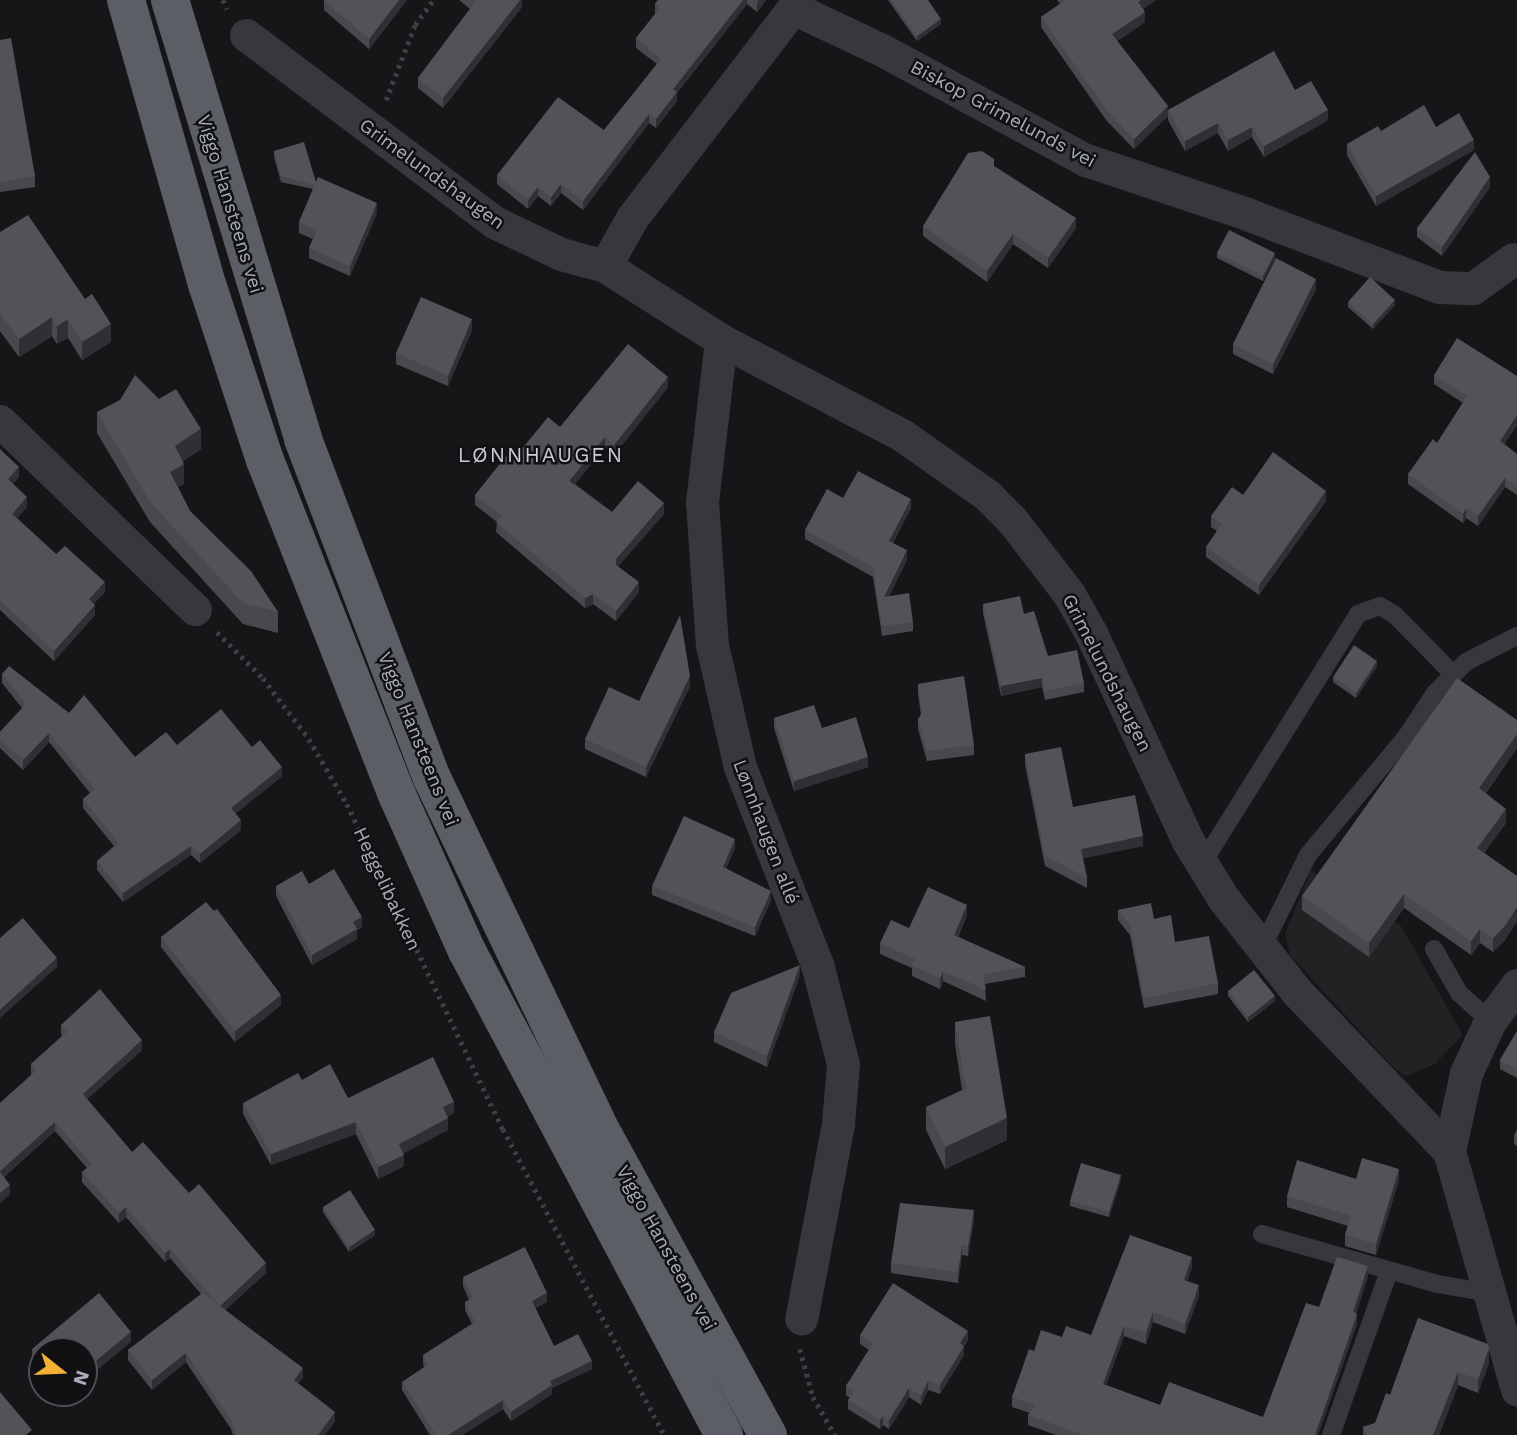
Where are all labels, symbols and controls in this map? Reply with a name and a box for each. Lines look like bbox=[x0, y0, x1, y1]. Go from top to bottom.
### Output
street label: Biskop Grimelunds vei bbox=[906, 55, 1100, 173]
street label: Viggo Hansteens vei bbox=[192, 112, 268, 296]
street label: Grimelundshaugen bbox=[355, 114, 509, 234]
district label: LØNNHAUGEN bbox=[459, 442, 623, 468]
street label: Grimelundshaugen bbox=[1057, 590, 1157, 756]
street label: Viggo Hansteens vei bbox=[373, 649, 463, 829]
street label: Lønnhaugen allé bbox=[728, 757, 804, 907]
street label: Heggelibakken bbox=[348, 824, 426, 954]
street label: Viggo Hansteens vei bbox=[611, 1161, 721, 1335]
north arrow bbox=[28, 1337, 98, 1407]
text: N bbox=[68, 1368, 95, 1388]

